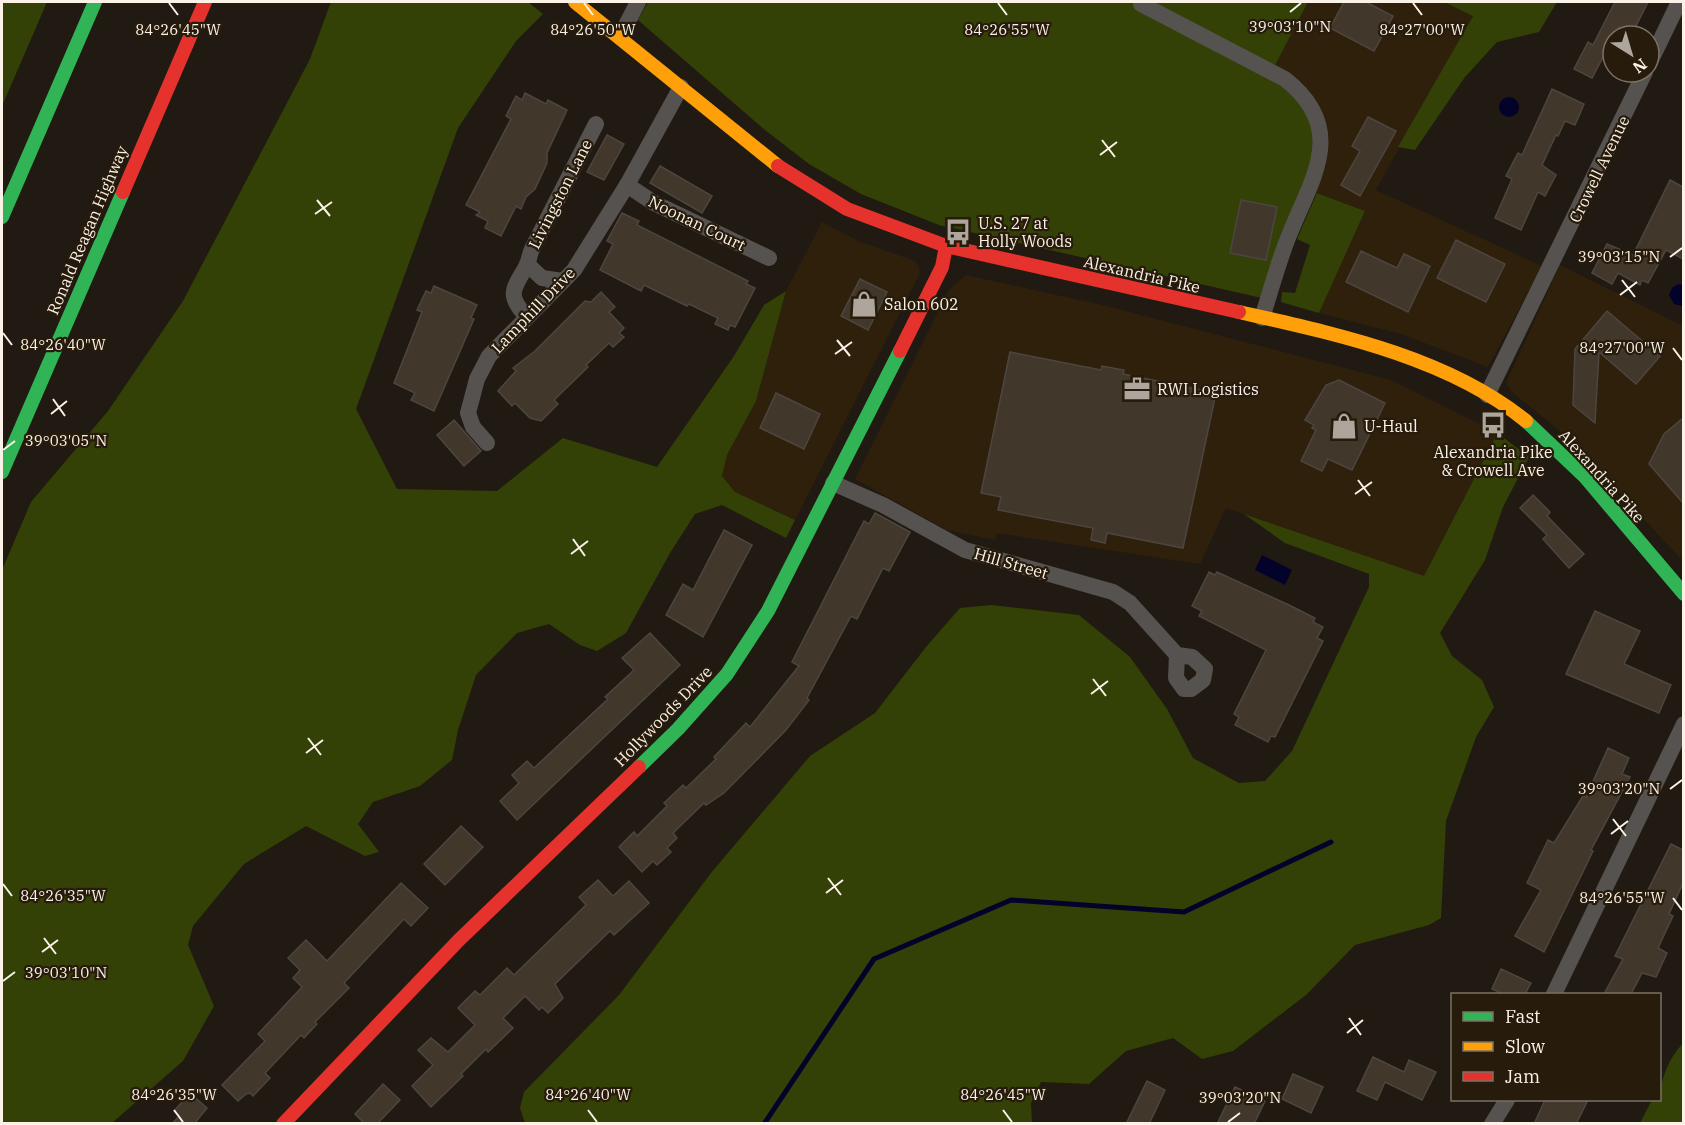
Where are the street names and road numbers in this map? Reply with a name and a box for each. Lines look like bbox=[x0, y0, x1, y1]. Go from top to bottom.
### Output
street label: Crowell Avenue bbox=[1564, 112, 1634, 226]
street label: Livingston Lane bbox=[524, 136, 596, 252]
street label: Ronald Reagan Highway bbox=[42, 142, 132, 317]
street label: Noonan Court bbox=[645, 191, 749, 255]
street label: Alexandria Pike bbox=[1082, 251, 1202, 297]
street label: Lamphill Drive bbox=[487, 263, 579, 357]
street label: Alexandria Pike bbox=[1555, 425, 1649, 527]
street label: Hill Street bbox=[972, 543, 1051, 583]
street label: Hollywoods Drive bbox=[610, 661, 716, 771]

